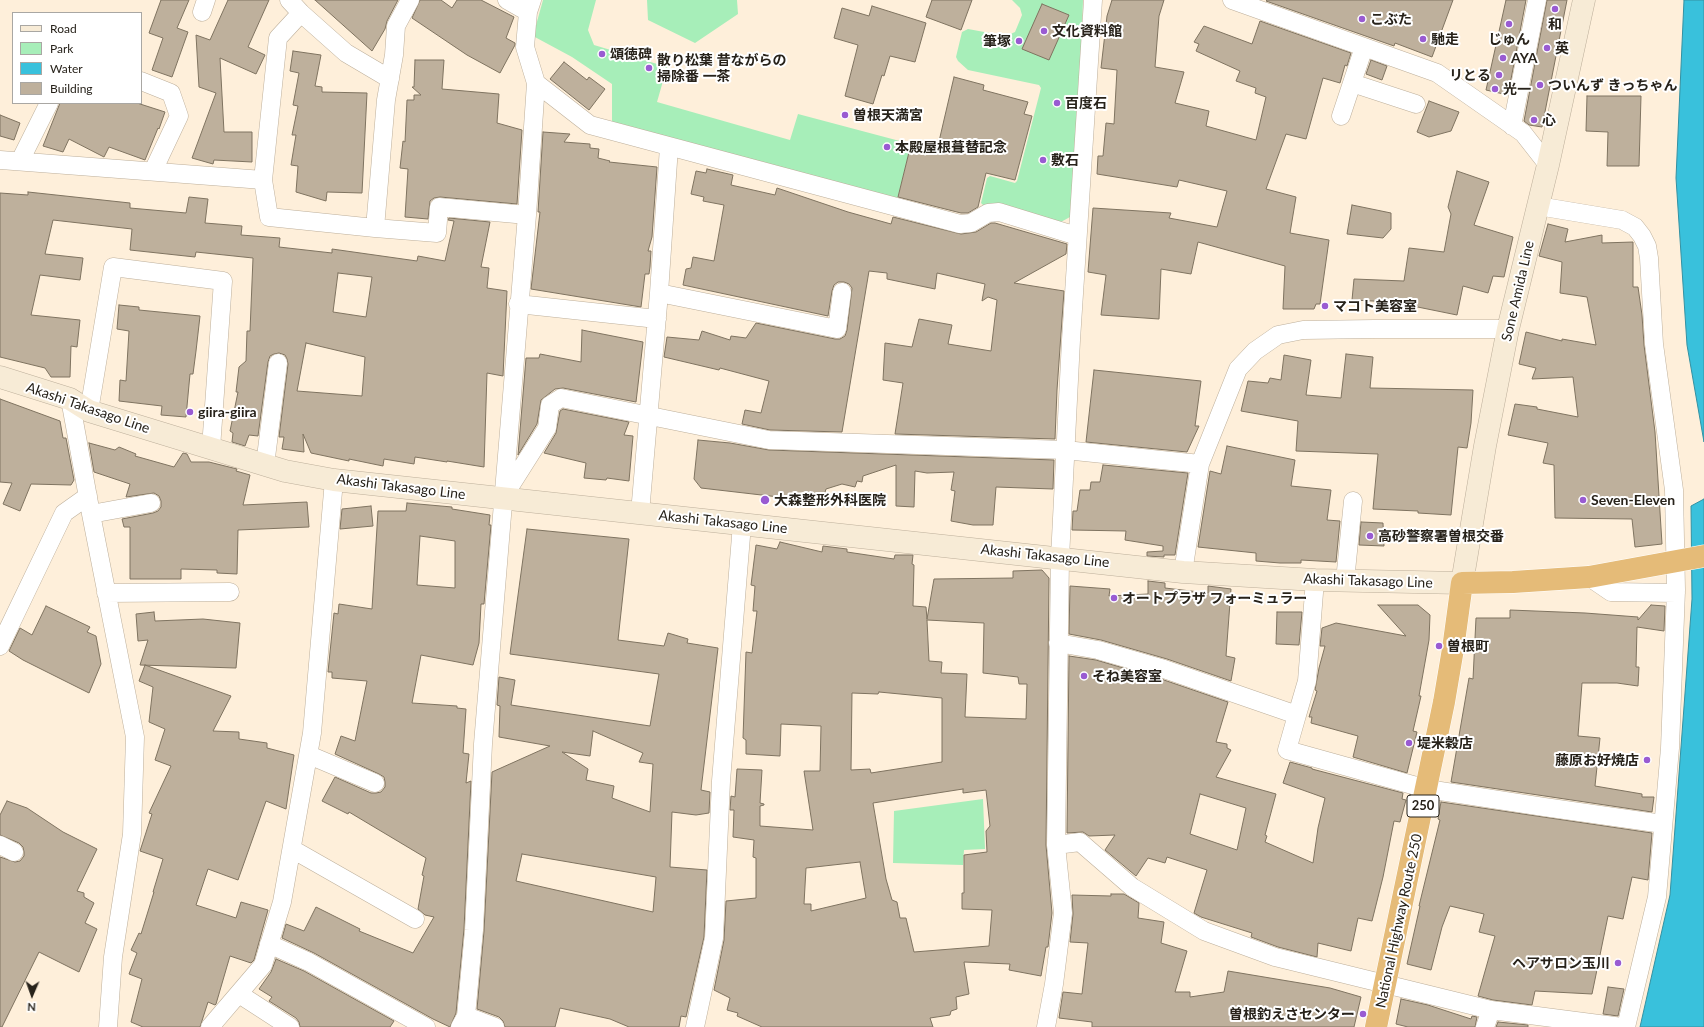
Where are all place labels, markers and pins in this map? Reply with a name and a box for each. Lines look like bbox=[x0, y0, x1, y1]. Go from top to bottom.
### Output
marker: 和 bbox=[1550, 4, 1560, 14]
place label: こぶた bbox=[1370, 11, 1412, 27]
marker: こぶた bbox=[1357, 14, 1367, 24]
place label: 和 bbox=[1548, 16, 1562, 32]
marker: じゅん bbox=[1504, 19, 1514, 29]
place label: 文化資料館 bbox=[1052, 23, 1122, 39]
marker: 文化資料館 bbox=[1039, 26, 1049, 36]
place label: 馳走 bbox=[1431, 31, 1459, 47]
place label: じゅん bbox=[1488, 31, 1530, 47]
place label: 筆塚 bbox=[983, 33, 1011, 49]
marker: 馳走 bbox=[1418, 34, 1428, 44]
marker: 筆塚 bbox=[1014, 36, 1024, 46]
place label: 英 bbox=[1555, 40, 1569, 56]
marker: 英 bbox=[1542, 43, 1552, 53]
place label: 頌徳碑 bbox=[610, 46, 652, 62]
marker: 頌徳碑 bbox=[597, 49, 607, 59]
place label: AYA bbox=[1511, 50, 1537, 66]
place label: 散り松葉 昔ながらの 掃除番 一茶 bbox=[657, 52, 786, 84]
marker: AYA bbox=[1498, 53, 1508, 63]
marker: 散り松葉 昔ながらの 掃除番 一茶 bbox=[644, 63, 654, 73]
place label: リとる bbox=[1449, 67, 1491, 83]
marker: リとる bbox=[1494, 70, 1504, 80]
place label: ついんず きっちゃん bbox=[1548, 77, 1677, 93]
marker: ついんず きっちゃん bbox=[1535, 80, 1545, 90]
place label: 光一 bbox=[1503, 81, 1531, 97]
marker: 光一 bbox=[1490, 84, 1500, 94]
place label: 百度石 bbox=[1065, 95, 1107, 111]
marker: 百度石 bbox=[1052, 98, 1062, 108]
place label: 曽根天満宮 bbox=[853, 107, 923, 123]
marker: 曽根天満宮 bbox=[840, 110, 850, 120]
place label: 心 bbox=[1542, 112, 1556, 128]
marker: 心 bbox=[1529, 115, 1539, 125]
place label: 本殿屋根葺替記念 bbox=[895, 139, 1007, 155]
marker: 本殿屋根葺替記念 bbox=[882, 142, 892, 152]
place label: 敷石 bbox=[1051, 152, 1079, 168]
marker: 敷石 bbox=[1038, 155, 1048, 165]
place label: マコト美容室 bbox=[1333, 298, 1417, 314]
marker: マコト美容室 bbox=[1320, 301, 1330, 311]
place label: giira-giira bbox=[198, 404, 257, 420]
marker: giira-giira bbox=[185, 407, 195, 417]
place label: 大森整形外科医院 bbox=[774, 492, 886, 508]
place label: Seven-Eleven bbox=[1591, 492, 1675, 508]
marker: 大森整形外科医院 bbox=[759, 494, 771, 506]
marker: Seven-Eleven bbox=[1578, 495, 1588, 505]
place label: 高砂警察署曽根交番 bbox=[1378, 528, 1504, 544]
marker: 高砂警察署曽根交番 bbox=[1365, 531, 1375, 541]
place label: オートプラザ フォーミュラー bbox=[1122, 590, 1307, 606]
marker: オートプラザ フォーミュラー bbox=[1109, 593, 1119, 603]
place label: 曽根町 bbox=[1447, 638, 1489, 654]
marker: 曽根町 bbox=[1434, 641, 1444, 651]
place label: そね美容室 bbox=[1092, 668, 1162, 684]
marker: そね美容室 bbox=[1079, 671, 1089, 681]
place label: 堤米穀店 bbox=[1417, 735, 1473, 751]
marker: 堤米穀店 bbox=[1404, 738, 1414, 748]
place label: 藤原お好焼店 bbox=[1555, 752, 1639, 768]
marker: 藤原お好焼店 bbox=[1642, 755, 1652, 765]
place label: ヘアサロン玉川 bbox=[1512, 955, 1610, 971]
marker: ヘアサロン玉川 bbox=[1613, 958, 1623, 968]
place label: 曽根釣えさセンター bbox=[1229, 1006, 1355, 1022]
marker: 曽根釣えさセンター bbox=[1358, 1009, 1368, 1019]

